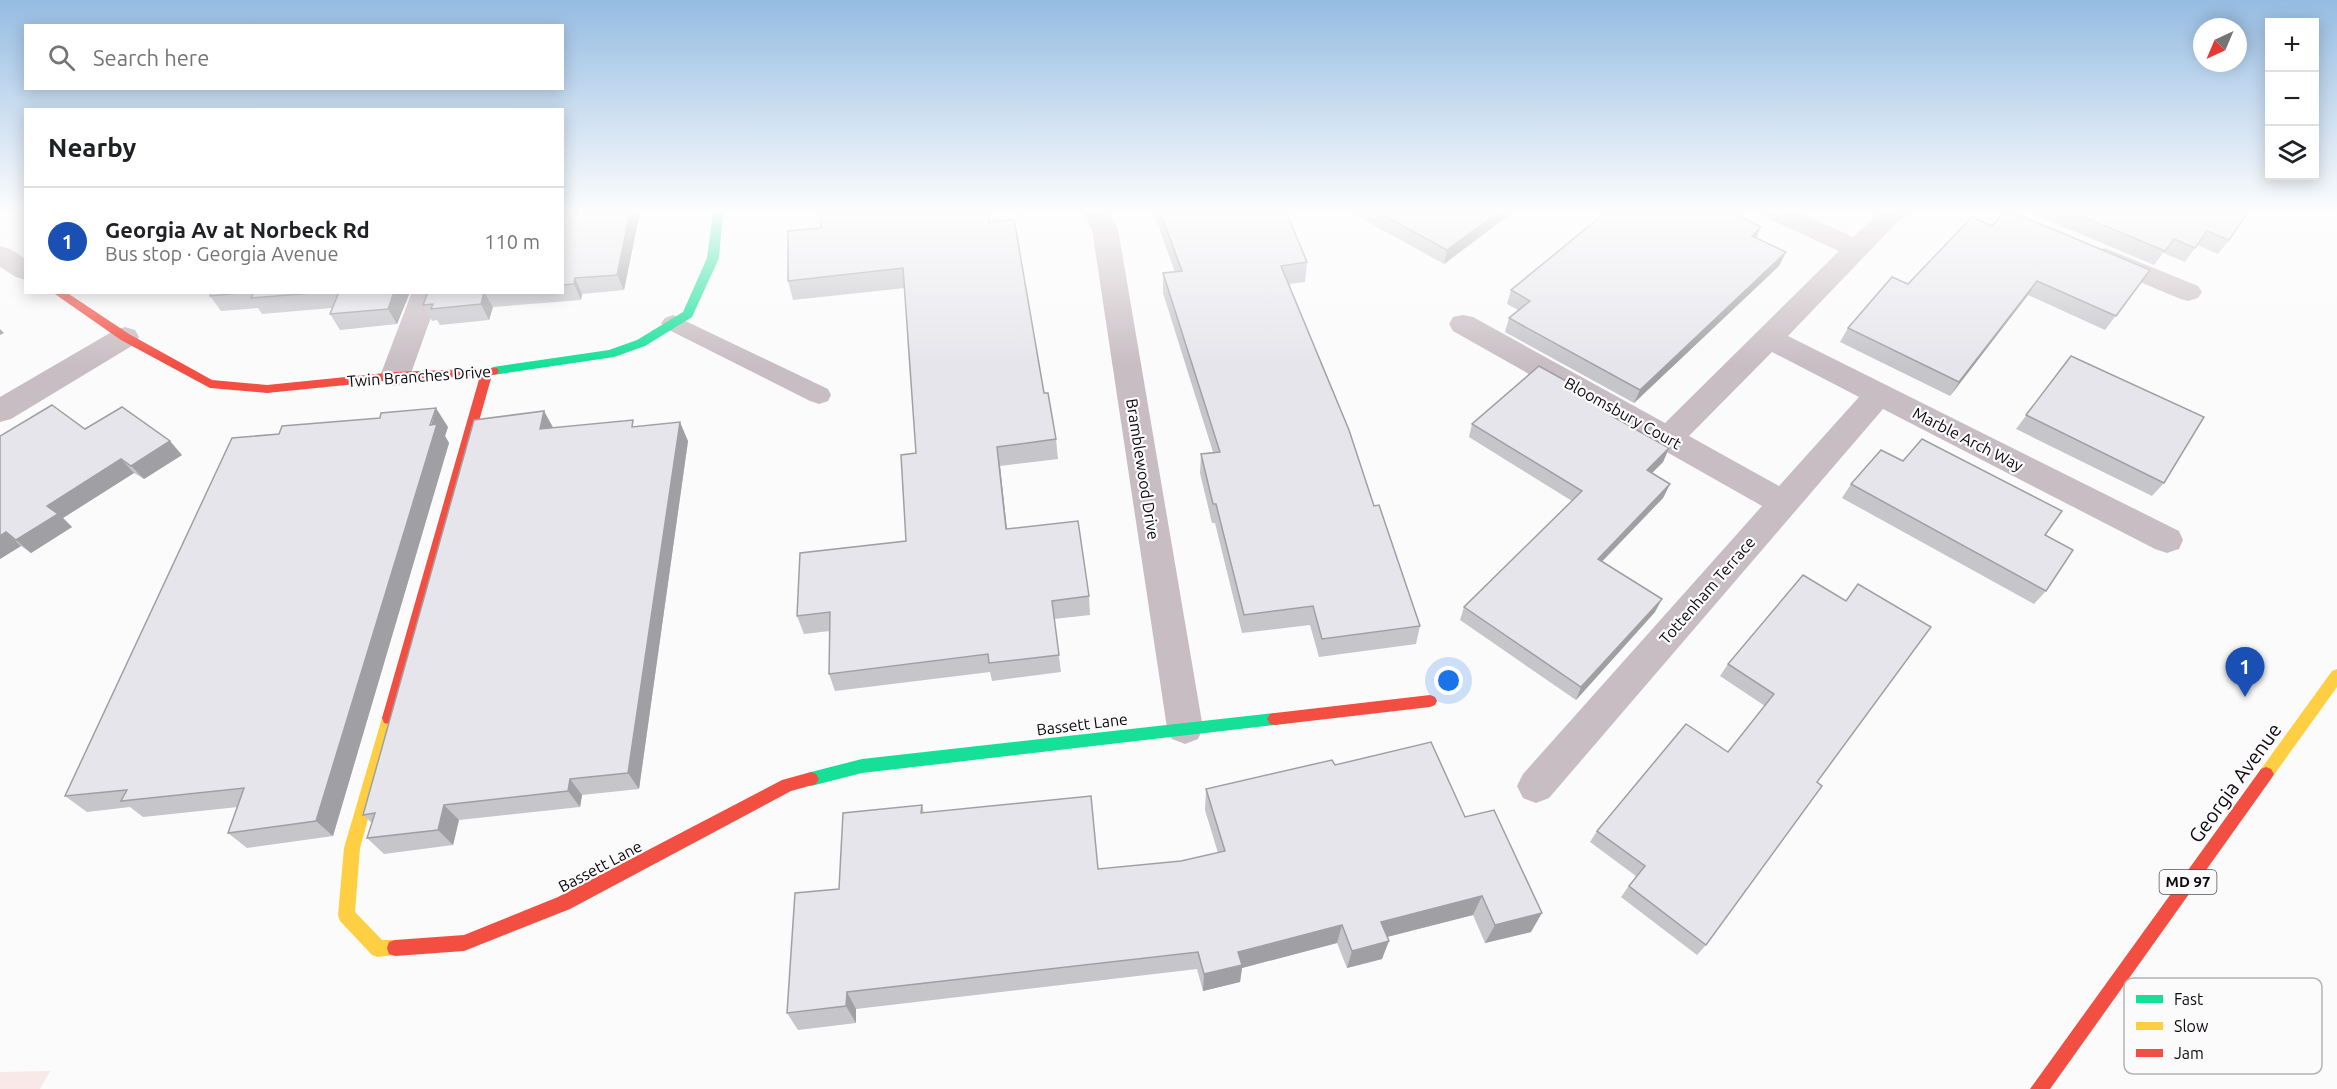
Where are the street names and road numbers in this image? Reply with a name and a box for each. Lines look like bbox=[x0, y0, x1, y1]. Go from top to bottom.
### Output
street label: Twin Branches Drive bbox=[346, 362, 492, 390]
street label: Bloomsbury Court bbox=[1561, 373, 1685, 453]
street label: Bramblewood Drive bbox=[1123, 397, 1163, 541]
street label: Marble Arch Way bbox=[1910, 403, 2026, 475]
street label: Tottenham Terrace bbox=[1655, 533, 1759, 647]
street label: Bassett Lane bbox=[1035, 709, 1129, 739]
street label: Georgia Avenue bbox=[2184, 718, 2286, 847]
street label: Bassett Lane bbox=[555, 837, 645, 895]
road number: MD 97 bbox=[2160, 870, 2216, 894]

